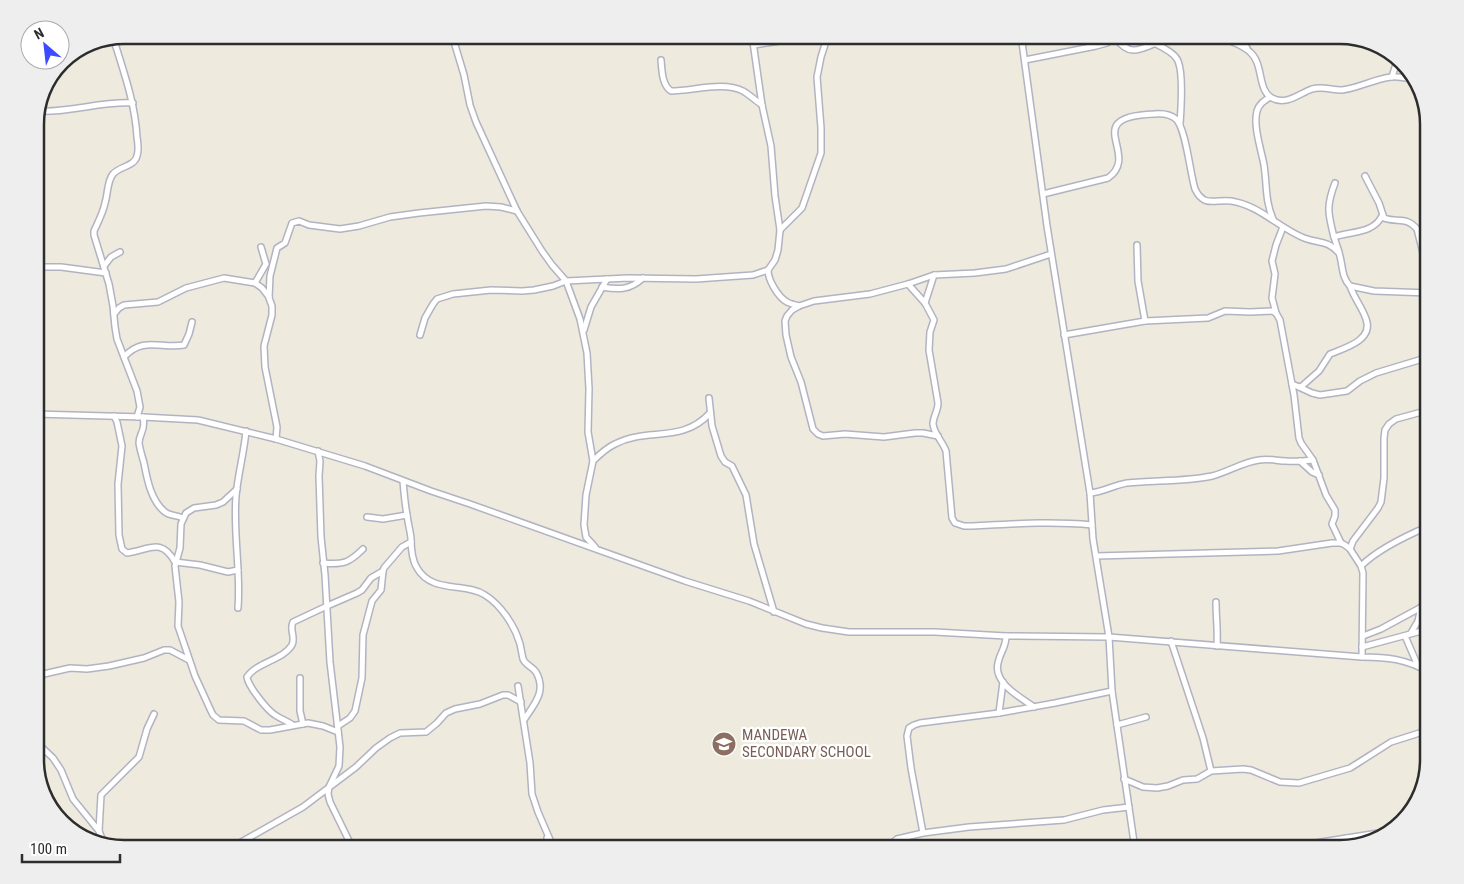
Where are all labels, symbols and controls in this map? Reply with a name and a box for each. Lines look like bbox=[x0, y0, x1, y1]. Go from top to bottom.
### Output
north arrow bbox=[20, 20, 70, 70]
text: N bbox=[31, 24, 46, 43]
place label: MANDEWA SECONDARY SCHOOL bbox=[742, 726, 871, 761]
school or university icon: MANDEWA SECONDARY SCHOOL bbox=[711, 731, 737, 757]
scale bar bbox=[22, 832, 120, 864]
text: 100 m bbox=[30, 840, 67, 858]

